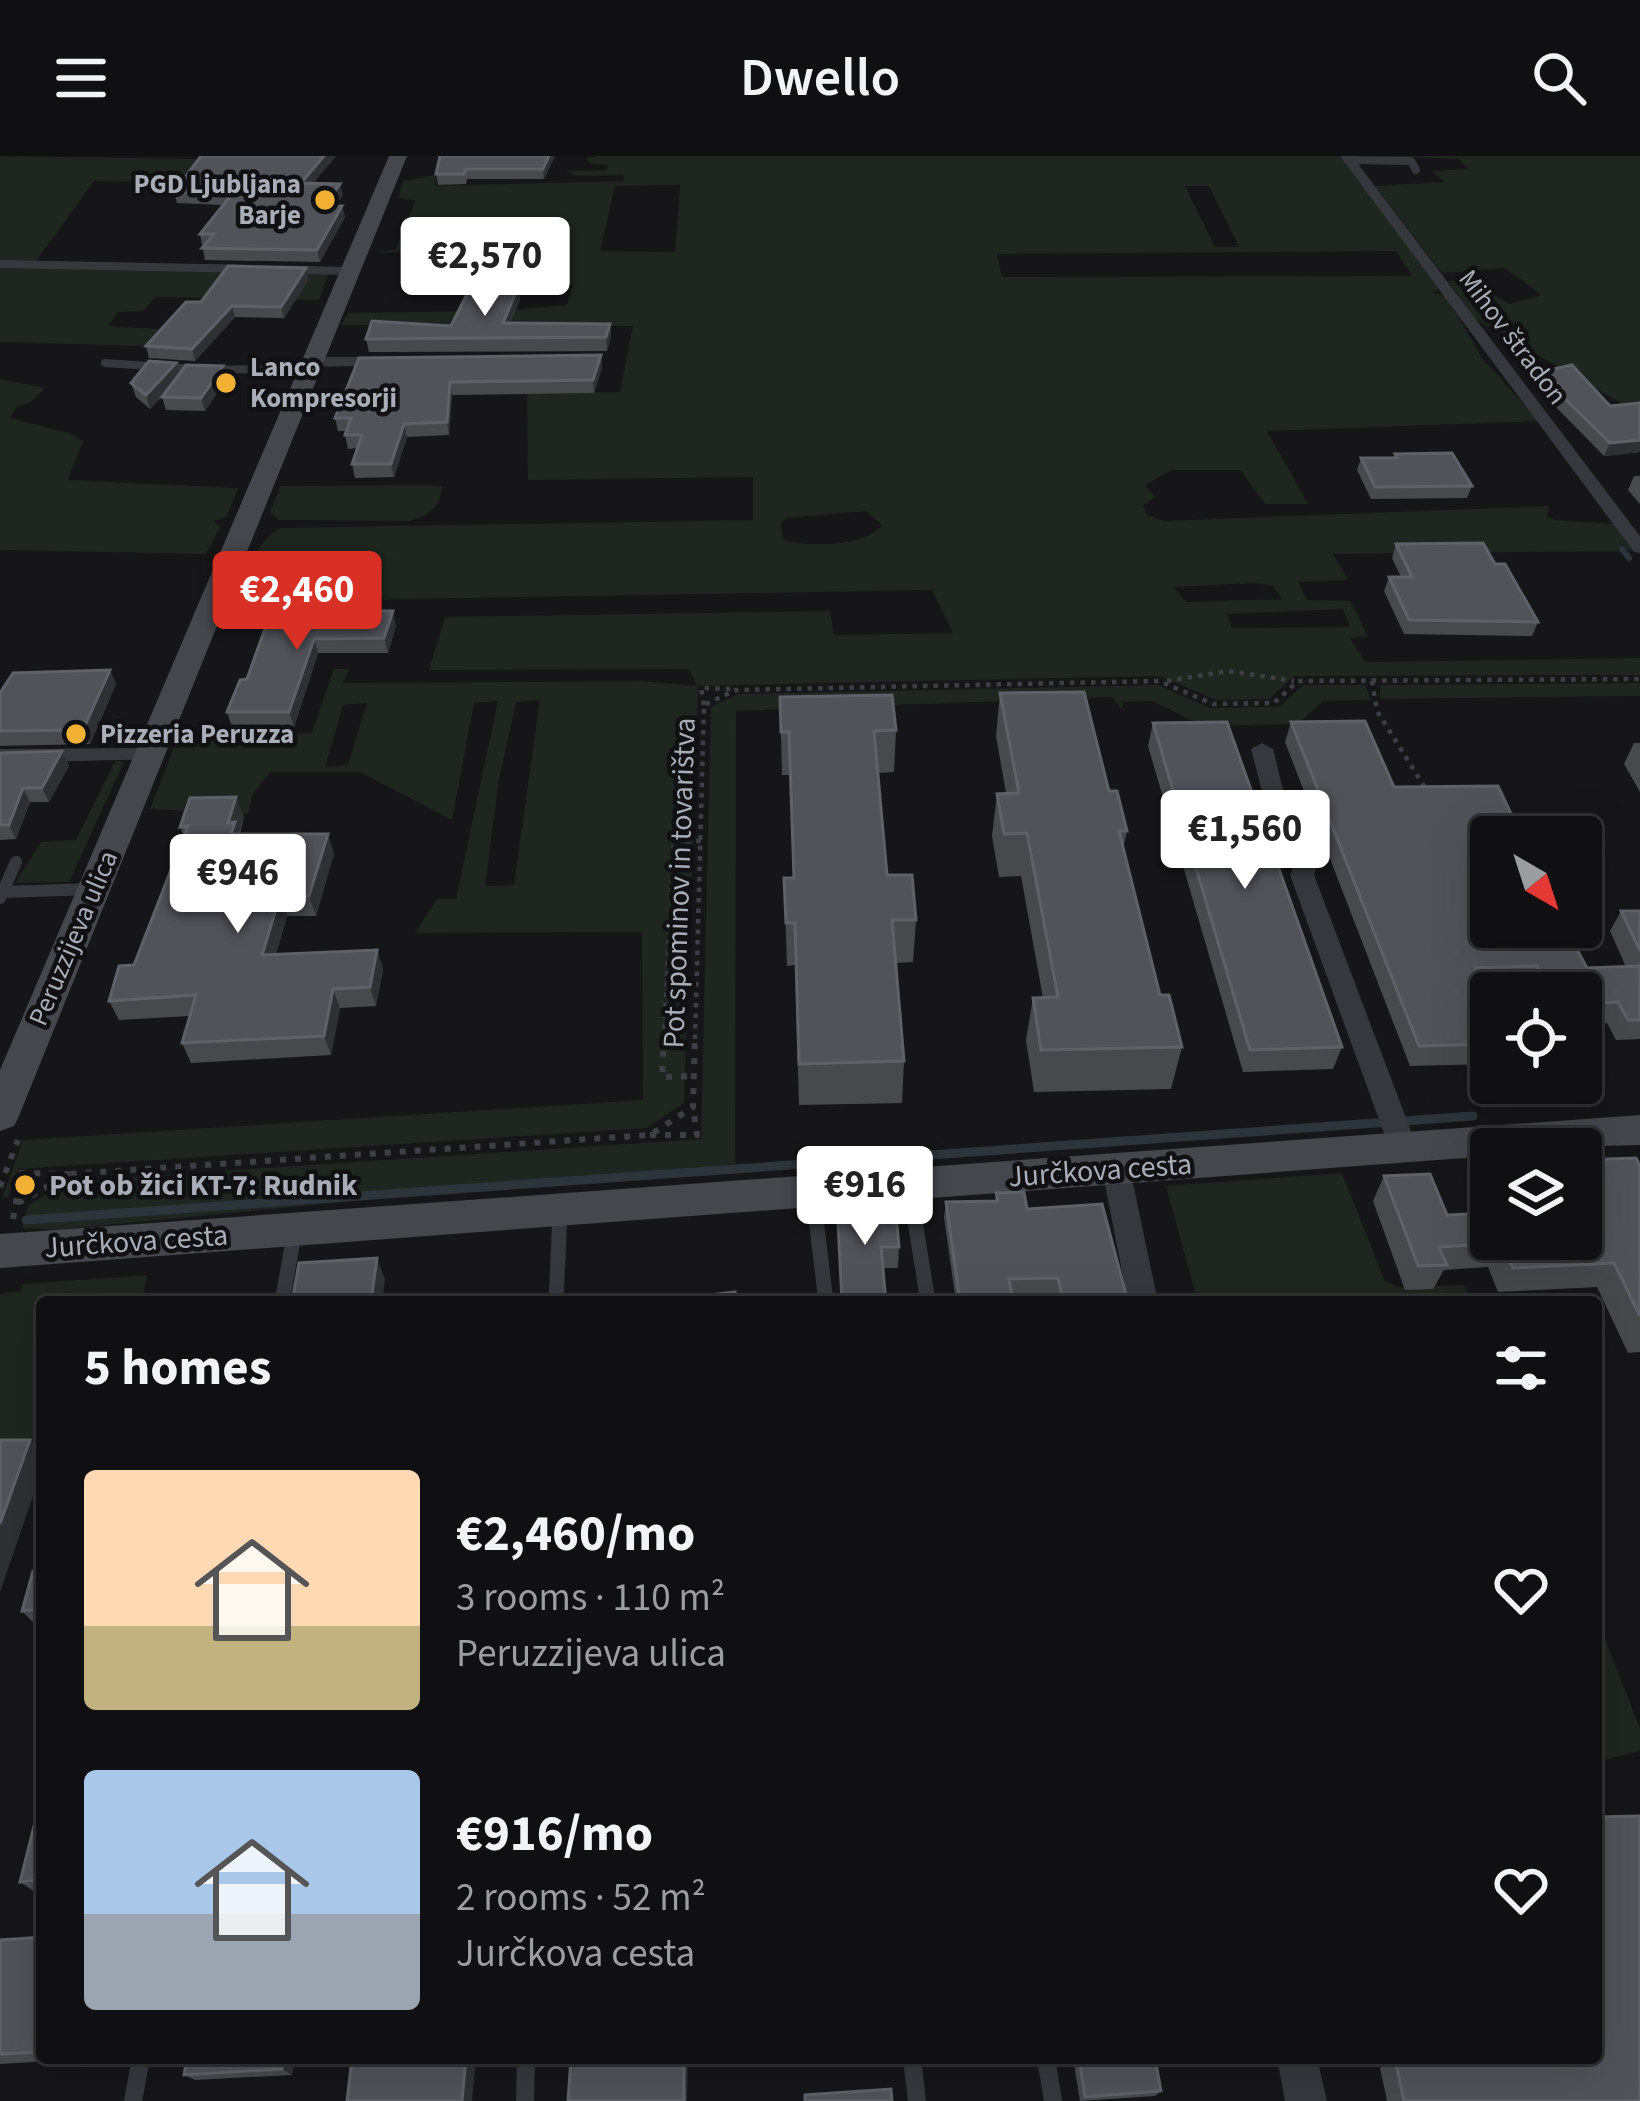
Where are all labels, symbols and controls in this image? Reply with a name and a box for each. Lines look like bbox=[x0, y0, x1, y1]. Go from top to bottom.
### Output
text: Dwello bbox=[740, 40, 900, 117]
icon: menu bbox=[48, 45, 114, 111]
icon: search bbox=[1526, 45, 1592, 111]
place label: PGD Ljubljana Barje bbox=[133, 165, 301, 235]
marker: PGD Ljubljana Barje bbox=[312, 187, 338, 213]
pin: €2,570 bbox=[387, 217, 583, 319]
text: €2,570 bbox=[428, 228, 542, 284]
street label: Mihov štradon bbox=[1449, 262, 1576, 413]
place label: Lanco Kompresorji bbox=[250, 348, 397, 418]
marker: Lanco Kompresorji bbox=[213, 370, 239, 396]
pin: €2,460 bbox=[199, 551, 395, 653]
text: €2,460 bbox=[240, 562, 354, 618]
place label: Pizzeria Peruzza bbox=[100, 715, 294, 754]
street label: Pot spominov in tovarištva bbox=[652, 717, 707, 1049]
marker: Pizzeria Peruzza bbox=[63, 721, 89, 747]
pin: €1,560 bbox=[1147, 790, 1343, 892]
text: €1,560 bbox=[1188, 801, 1302, 857]
north arrow bbox=[1470, 816, 1602, 948]
map controls bbox=[1470, 816, 1602, 1260]
pin: €946 bbox=[167, 834, 309, 936]
street label: Peruzzijeva ulica bbox=[19, 845, 128, 1032]
text: €946 bbox=[197, 845, 279, 901]
button: locate bbox=[1470, 972, 1602, 1104]
button: layers bbox=[1470, 1128, 1602, 1260]
street label: Jurčkova cesta bbox=[1007, 1143, 1193, 1198]
pin: €916 bbox=[794, 1146, 936, 1248]
text: €916 bbox=[824, 1157, 906, 1213]
place label: Pot ob žici KT-7: Rudnik bbox=[49, 1164, 358, 1207]
marker: Pot ob žici KT-7: Rudnik bbox=[12, 1172, 38, 1198]
street label: Jurčkova cesta bbox=[43, 1214, 229, 1269]
text: 5 homes bbox=[84, 1332, 271, 1404]
icon: filters bbox=[1488, 1335, 1554, 1401]
text: €2,460/mo bbox=[456, 1498, 695, 1570]
icon: home bbox=[180, 1518, 324, 1662]
icon: heart bbox=[1488, 1557, 1554, 1623]
text: 3 rooms · 110 m² bbox=[456, 1570, 725, 1626]
text: Peruzzijeva ulica bbox=[456, 1626, 726, 1682]
text: €916/mo bbox=[456, 1798, 653, 1870]
icon: home bbox=[180, 1818, 324, 1962]
icon: heart bbox=[1488, 1857, 1554, 1923]
text: 2 rooms · 52 m² bbox=[456, 1870, 706, 1926]
text: Jurčkova cesta bbox=[456, 1926, 695, 1982]

